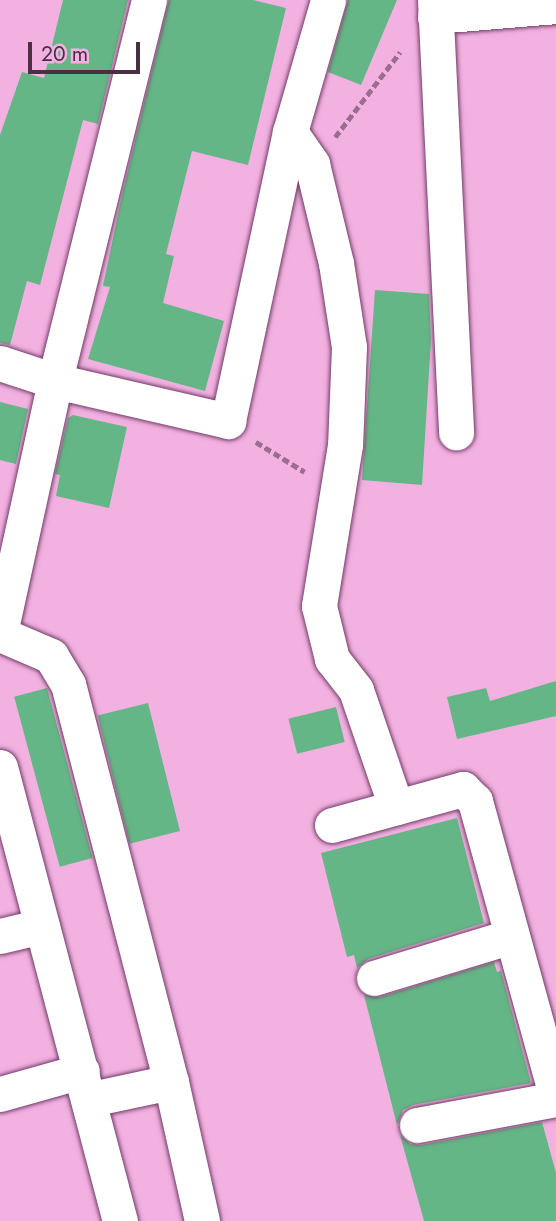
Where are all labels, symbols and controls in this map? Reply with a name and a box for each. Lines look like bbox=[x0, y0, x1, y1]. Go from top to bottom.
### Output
scale bar bbox=[32, 28, 144, 72]
text: 20 m bbox=[41, 39, 88, 69]

